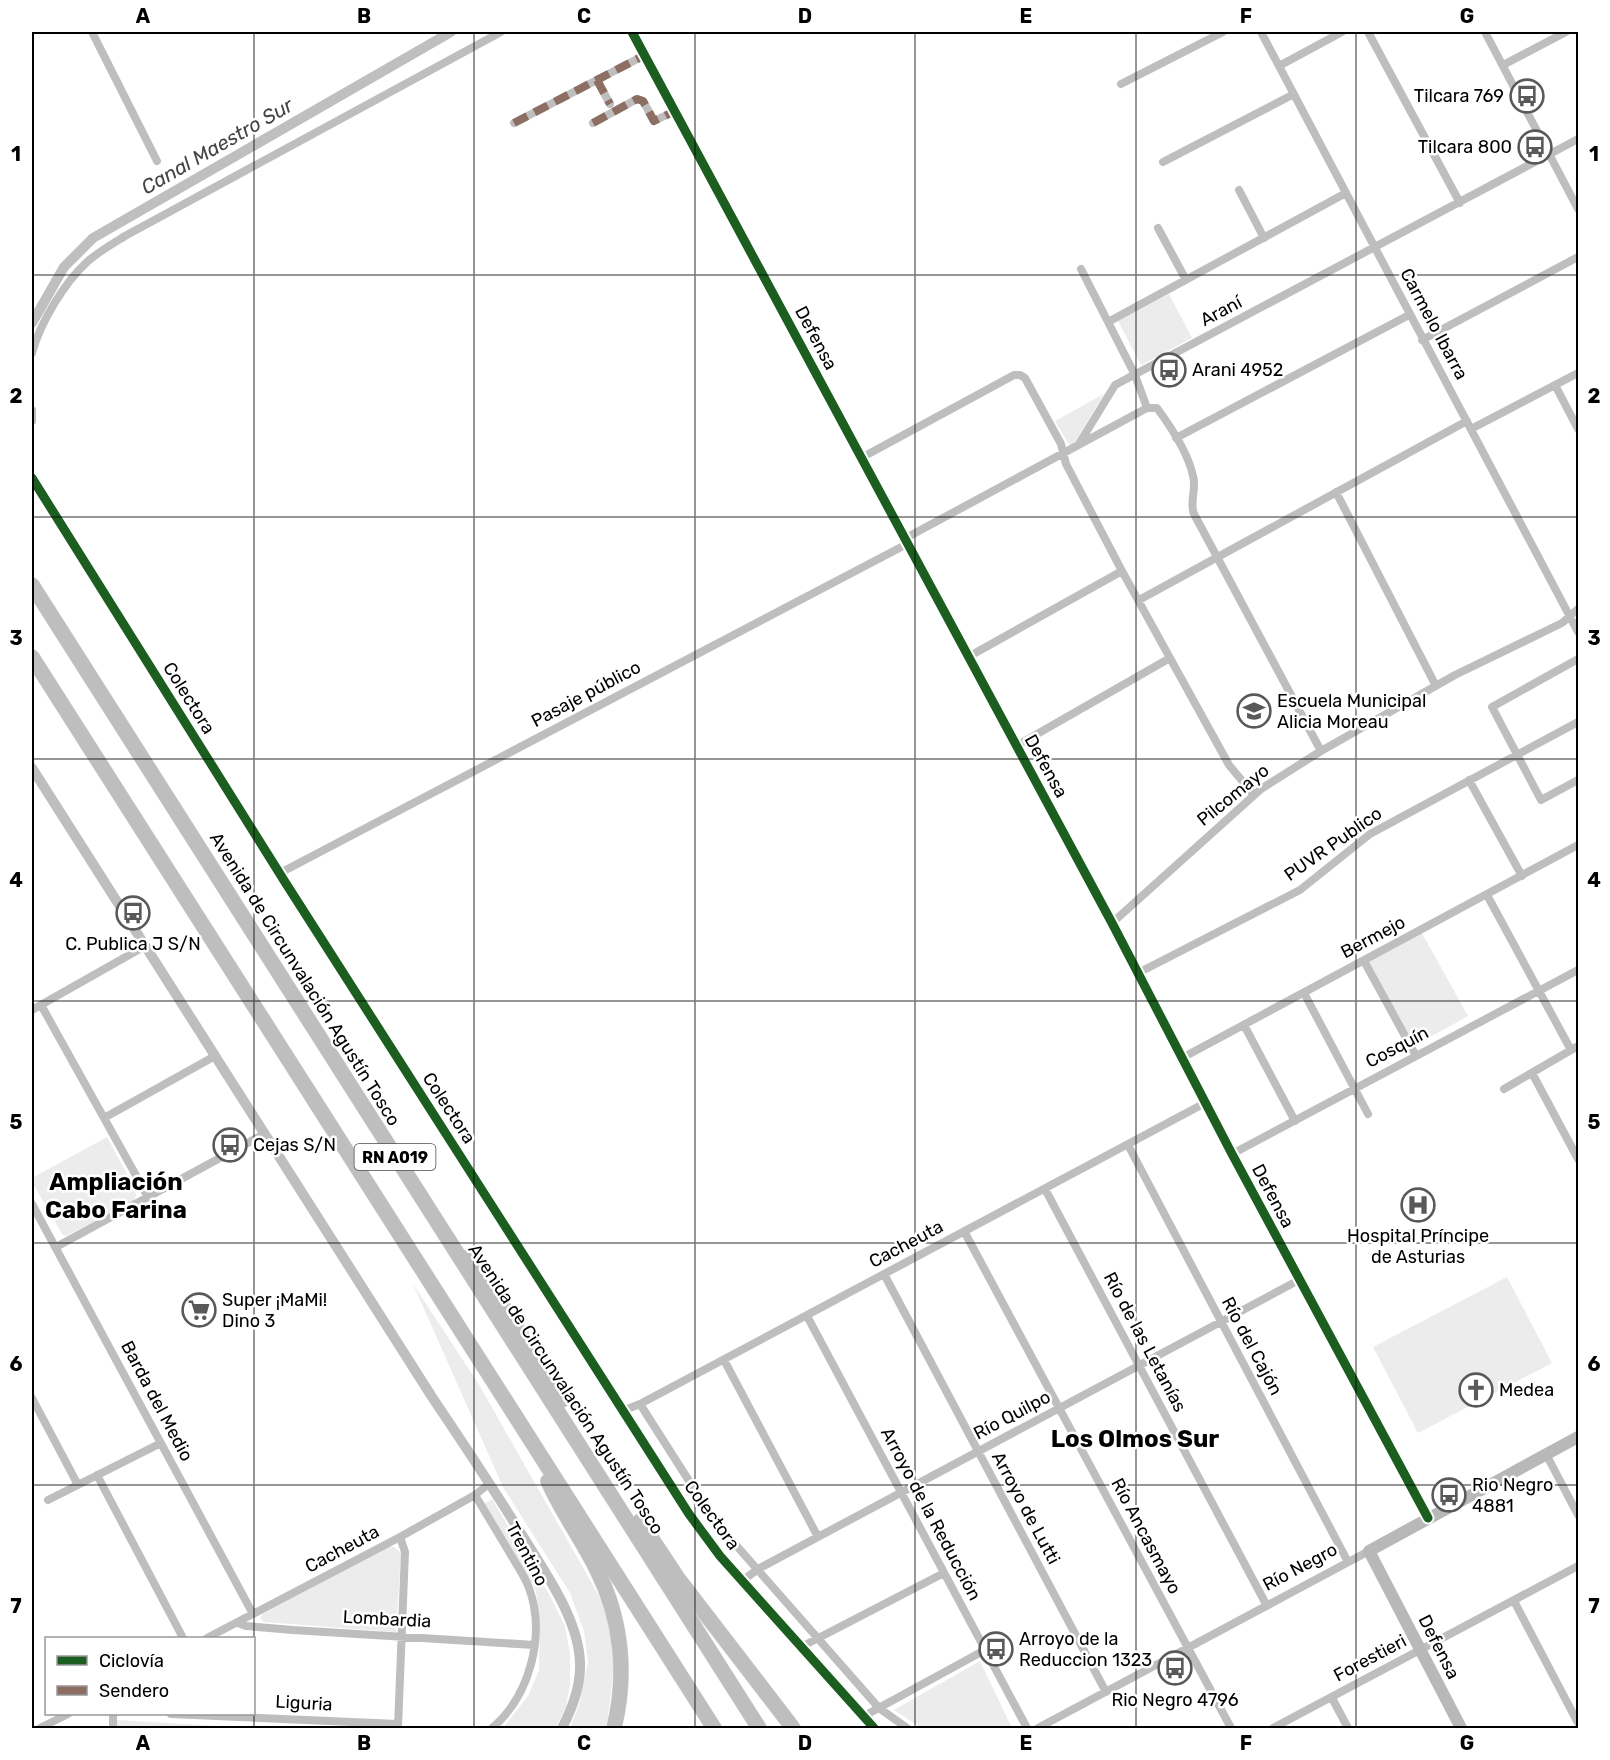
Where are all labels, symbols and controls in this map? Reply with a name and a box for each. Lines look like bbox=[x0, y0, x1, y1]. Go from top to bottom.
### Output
text: A bbox=[136, 4, 151, 28]
text: B bbox=[357, 4, 371, 28]
text: C bbox=[577, 4, 591, 28]
text: D bbox=[798, 4, 812, 28]
text: E bbox=[1020, 4, 1032, 28]
text: F bbox=[1240, 4, 1252, 28]
text: G bbox=[1460, 4, 1474, 28]
bus stop icon: Tilcara 769 bbox=[1509, 78, 1545, 114]
place label: Tilcara 769 bbox=[1414, 85, 1504, 107]
water label: Canal Maestro Sur bbox=[137, 92, 298, 199]
bus stop icon: Tilcara 800 bbox=[1517, 129, 1553, 165]
place label: Tilcara 800 bbox=[1418, 136, 1512, 158]
text: 1 bbox=[11, 142, 21, 166]
text: 1 bbox=[1589, 142, 1599, 166]
street label: Carmelo Ibarra bbox=[1395, 265, 1473, 383]
street label: Araní bbox=[1196, 290, 1247, 331]
street label: Defensa bbox=[790, 302, 842, 374]
bus stop icon: Arani 4952 bbox=[1151, 352, 1187, 388]
place label: Arani 4952 bbox=[1192, 359, 1283, 381]
text: 2 bbox=[10, 384, 23, 408]
text: 2 bbox=[1588, 384, 1601, 408]
text: 3 bbox=[9, 626, 23, 650]
text: 3 bbox=[1587, 626, 1601, 650]
street label: Pasaje público bbox=[527, 656, 645, 732]
street label: Colectora bbox=[158, 658, 220, 738]
place label: Escuela Municipal Alicia Moreau bbox=[1277, 690, 1426, 733]
school or university icon: Escuela Municipal Alicia Moreau bbox=[1236, 693, 1272, 729]
street label: Defensa bbox=[1020, 730, 1072, 802]
street label: Pilcomayo bbox=[1193, 759, 1273, 831]
street label: PUVR Publico bbox=[1280, 802, 1386, 886]
street label: Avenida de Circunvalación Agustín Tosco bbox=[205, 828, 405, 1130]
text: 4 bbox=[9, 868, 23, 892]
text: 4 bbox=[1587, 868, 1601, 892]
bus stop icon: C. Publica J S/N bbox=[115, 895, 151, 931]
street label: Bermejo bbox=[1337, 911, 1409, 963]
place label: C. Publica J S/N bbox=[65, 933, 201, 955]
street label: Cosquín bbox=[1362, 1021, 1432, 1073]
street label: Colectora bbox=[418, 1068, 480, 1148]
text: 5 bbox=[10, 1110, 23, 1134]
text: 5 bbox=[1588, 1110, 1601, 1134]
bus stop icon: Cejas S/N bbox=[212, 1127, 248, 1163]
place label: Cejas S/N bbox=[253, 1134, 336, 1156]
road number: RN A019 bbox=[354, 1144, 436, 1170]
street label: Defensa bbox=[1247, 1160, 1299, 1232]
district label: Ampliación Cabo Farina bbox=[45, 1168, 187, 1224]
hospital icon: Hospital Príncipe de Asturias bbox=[1400, 1187, 1436, 1223]
street label: Cacheuta bbox=[865, 1215, 947, 1273]
place label: Hospital Príncipe de Asturias bbox=[1347, 1225, 1489, 1268]
street label: Avenida de Circunvalación Agustín Tosco bbox=[464, 1240, 668, 1538]
street label: Río de las Letanías bbox=[1099, 1268, 1191, 1416]
place label: Super ¡MaMi! Dino 3 bbox=[222, 1289, 327, 1332]
supermarket icon: Super ¡MaMi! Dino 3 bbox=[181, 1292, 217, 1328]
street label: Río del Cajón bbox=[1217, 1293, 1287, 1399]
street label: Barda del Medio bbox=[116, 1337, 198, 1465]
text: 6 bbox=[9, 1352, 23, 1376]
text: 6 bbox=[1587, 1352, 1601, 1376]
church icon: Medea bbox=[1458, 1372, 1494, 1408]
place label: Medea bbox=[1499, 1379, 1554, 1401]
street label: Río Quilpo bbox=[970, 1386, 1054, 1444]
street label: Arroyo de la Reducción bbox=[876, 1424, 986, 1604]
district label: Los Olmos Sur bbox=[1051, 1425, 1219, 1453]
street label: Arroyo de Lutti bbox=[987, 1448, 1065, 1568]
street label: Río Ancasmayo bbox=[1106, 1474, 1186, 1598]
place label: Rio Negro 4881 bbox=[1472, 1474, 1553, 1517]
street label: Colectora bbox=[679, 1476, 745, 1554]
bus stop icon: Rio Negro 4881 bbox=[1431, 1477, 1467, 1513]
street label: Trentino bbox=[501, 1518, 553, 1590]
street label: Cacheuta bbox=[301, 1520, 383, 1578]
street label: Río Negro bbox=[1259, 1538, 1341, 1596]
text: 7 bbox=[10, 1594, 22, 1618]
text: 7 bbox=[1588, 1594, 1600, 1618]
street label: Lombardia bbox=[342, 1606, 432, 1632]
street label: Defensa bbox=[1413, 1611, 1465, 1683]
place label: Arroyo de la Reduccion 1323 bbox=[1019, 1628, 1152, 1671]
street label: Forestieri bbox=[1330, 1630, 1410, 1686]
bus stop icon: Arroyo de la Reduccion 1323 bbox=[978, 1631, 1014, 1667]
legend bbox=[45, 1637, 255, 1715]
text: Ciclovía bbox=[99, 1650, 164, 1672]
bus stop icon: Rio Negro 4796 bbox=[1157, 1650, 1193, 1686]
text: Sendero bbox=[99, 1680, 169, 1702]
place label: Rio Negro 4796 bbox=[1111, 1689, 1239, 1711]
street label: Liguria bbox=[275, 1691, 333, 1715]
text: A bbox=[136, 1731, 151, 1755]
text: B bbox=[357, 1731, 371, 1755]
text: C bbox=[577, 1731, 591, 1755]
text: D bbox=[798, 1731, 812, 1755]
text: E bbox=[1020, 1731, 1032, 1755]
text: F bbox=[1240, 1731, 1252, 1755]
text: G bbox=[1460, 1731, 1474, 1755]

